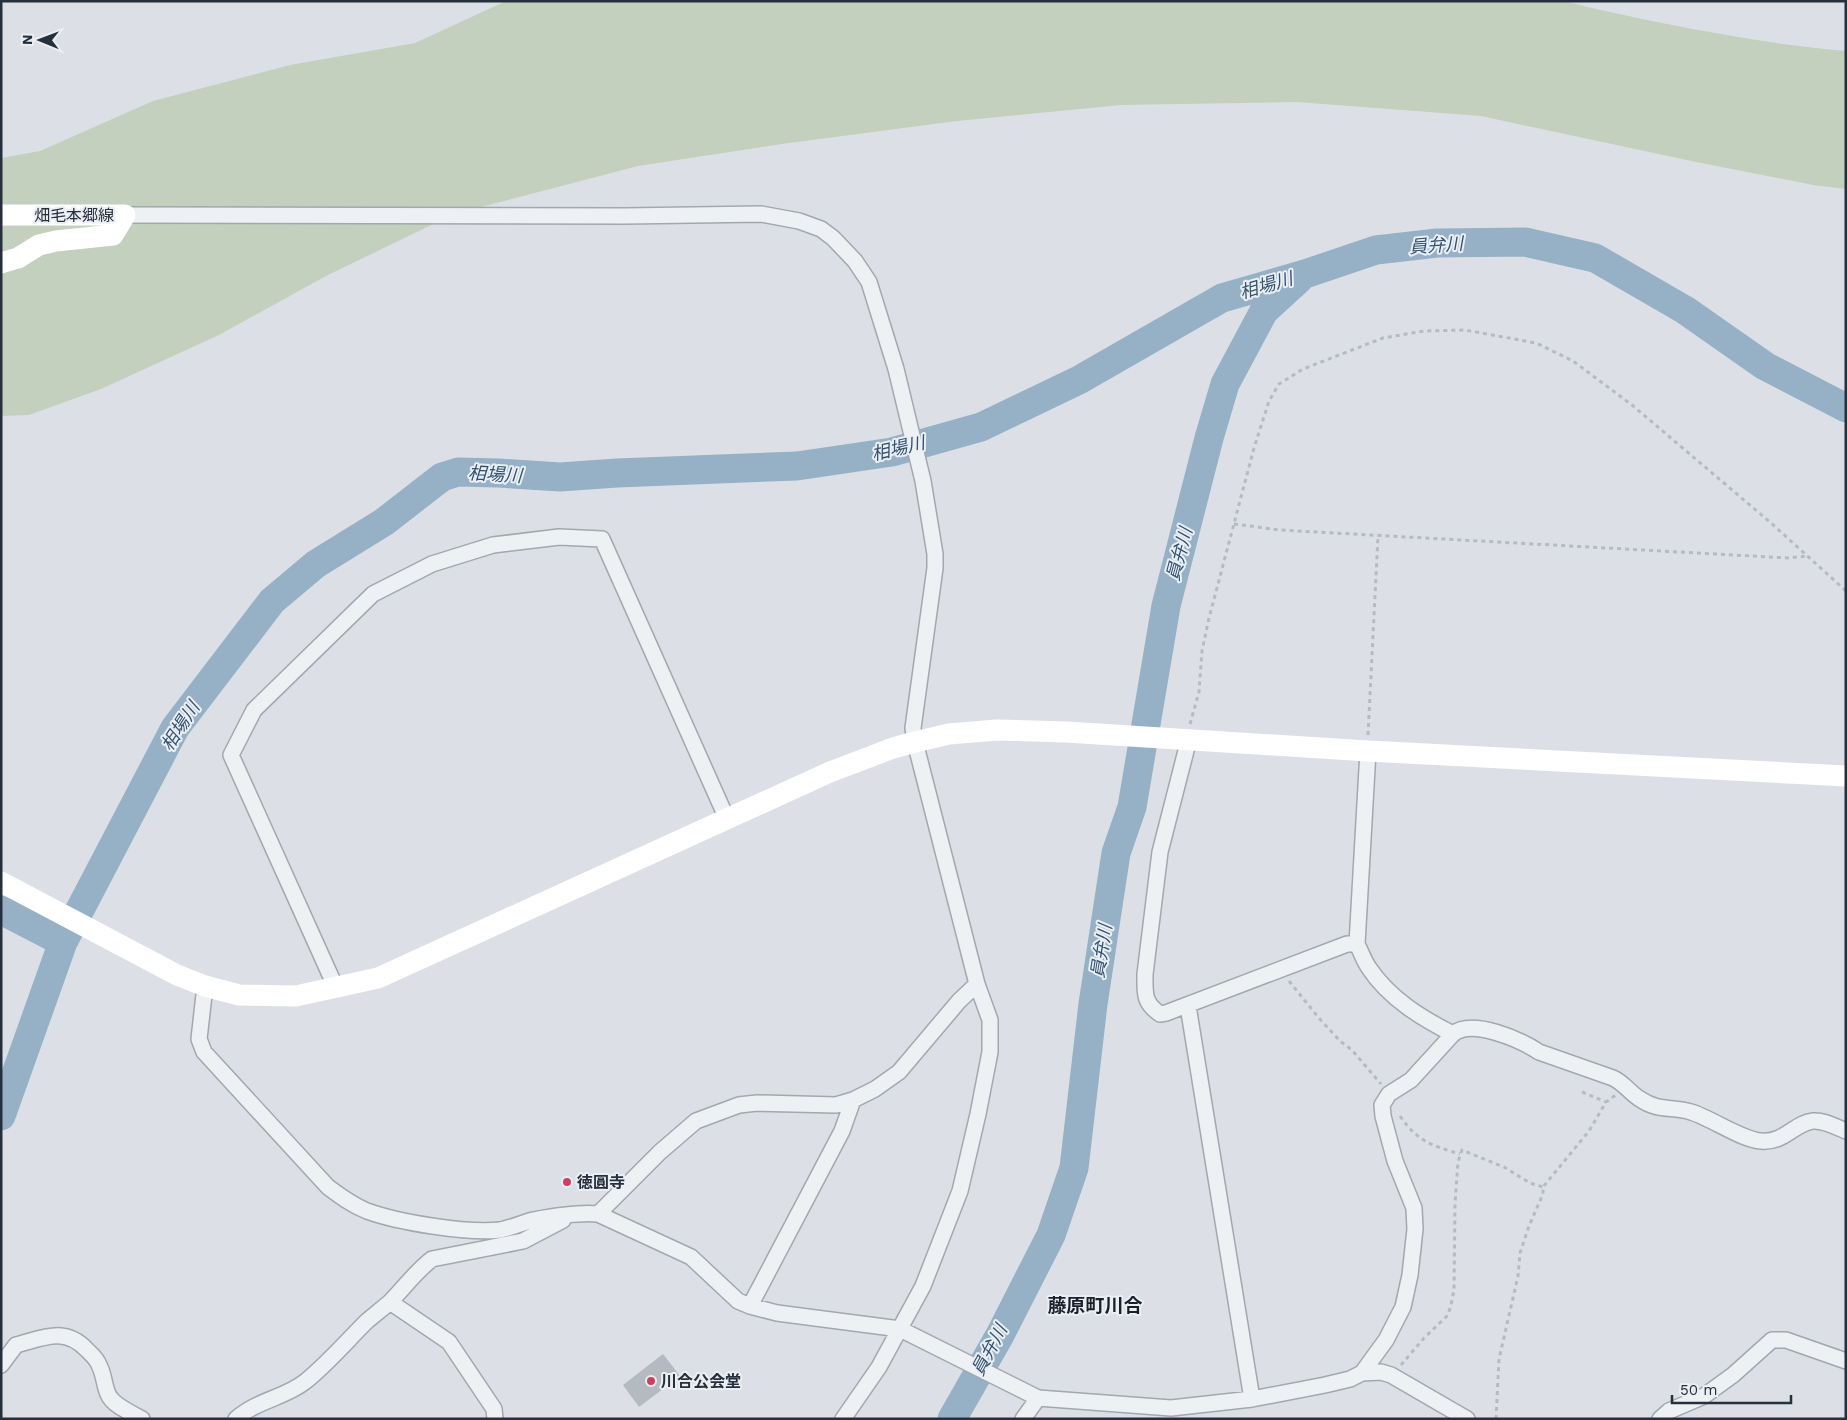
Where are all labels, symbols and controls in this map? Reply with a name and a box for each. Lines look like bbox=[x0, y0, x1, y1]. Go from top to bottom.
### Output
north arrow bbox=[15, 15, 65, 65]
text: N bbox=[19, 34, 35, 45]
street label: 畑毛本郷線 bbox=[34, 206, 114, 225]
water label: 員弁川 bbox=[1408, 233, 1466, 257]
water label: 相場川 bbox=[1237, 267, 1297, 303]
water label: 相場川 bbox=[869, 431, 929, 464]
water label: 相場川 bbox=[467, 462, 525, 486]
water label: 員弁川 bbox=[1162, 523, 1197, 583]
water label: 相場川 bbox=[156, 696, 205, 754]
water label: 員弁川 bbox=[1086, 921, 1116, 979]
place label: 徳圓寺 bbox=[577, 1173, 625, 1192]
marker: 徳圓寺 bbox=[561, 1176, 573, 1188]
district label: 藤原町川合 bbox=[1047, 1294, 1143, 1317]
water label: 員弁川 bbox=[967, 1319, 1012, 1379]
place label: 川合公会堂 bbox=[661, 1372, 741, 1391]
scale bar bbox=[1672, 1372, 1791, 1404]
marker: 川合公会堂 bbox=[645, 1375, 657, 1387]
text: 50 m bbox=[1680, 1381, 1717, 1399]

